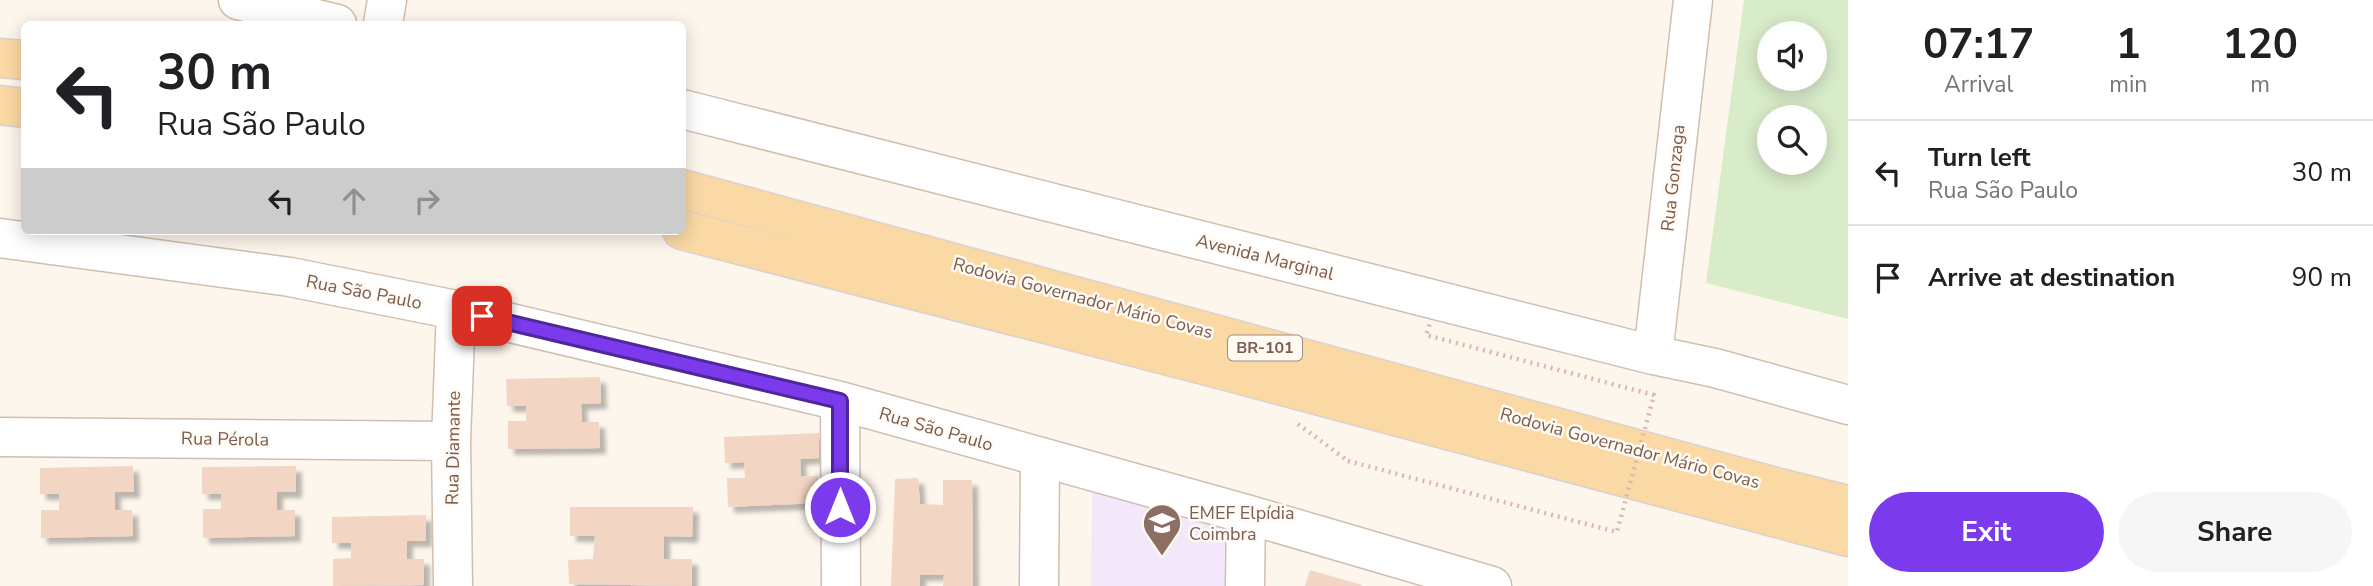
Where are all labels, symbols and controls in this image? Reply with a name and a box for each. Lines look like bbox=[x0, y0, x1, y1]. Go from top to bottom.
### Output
text: 07:17 bbox=[1923, 16, 2034, 73]
text: 1 bbox=[2116, 16, 2141, 73]
text: 120 bbox=[2222, 16, 2298, 73]
map controls bbox=[1757, 21, 1827, 175]
button: sound bbox=[1757, 21, 1827, 91]
text: 30 m bbox=[157, 39, 272, 106]
icon: left bbox=[42, 49, 133, 140]
text: Arrival bbox=[1944, 69, 2013, 100]
text: min bbox=[2109, 69, 2147, 100]
text: m bbox=[2250, 69, 2270, 100]
text: Rua São Paulo bbox=[157, 103, 366, 146]
button: search bbox=[1757, 105, 1827, 175]
street label: Rua Gonzaga bbox=[1655, 123, 1691, 233]
text: Turn left bbox=[1928, 140, 2031, 175]
icon: left bbox=[1869, 154, 1907, 192]
text: 30 m bbox=[2292, 155, 2352, 190]
text: Rua São Paulo bbox=[1928, 175, 2078, 206]
icon: left bbox=[262, 182, 300, 220]
icon: ahead bbox=[335, 182, 373, 220]
icon: right bbox=[408, 182, 446, 220]
street label: Avenida Marginal bbox=[1193, 228, 1337, 286]
street label: Rodovia Governador Mário Covas bbox=[950, 252, 1216, 344]
icon: arrive bbox=[1869, 259, 1907, 297]
text: Arrive at destination bbox=[1928, 260, 2175, 295]
text: 90 m bbox=[2292, 260, 2352, 295]
street label: Rua São Paulo bbox=[304, 269, 424, 315]
pin bbox=[452, 286, 512, 346]
icon: arrive bbox=[463, 297, 501, 335]
road number: BR-101 bbox=[1228, 336, 1302, 360]
street label: Rua Diamante bbox=[440, 391, 466, 505]
street label: Rua São Paulo bbox=[876, 401, 996, 457]
street label: Rodovia Governador Mário Covas bbox=[1497, 402, 1763, 494]
street label: Rua Pérola bbox=[181, 426, 269, 452]
position arrow bbox=[803, 470, 877, 544]
button: Exit bbox=[1869, 492, 2104, 572]
button: Share bbox=[2118, 492, 2352, 572]
place label: EMEF Elpídia Coimbra bbox=[1189, 501, 1295, 546]
school or university icon: EMEF Elpídia Coimbra bbox=[1141, 502, 1183, 557]

